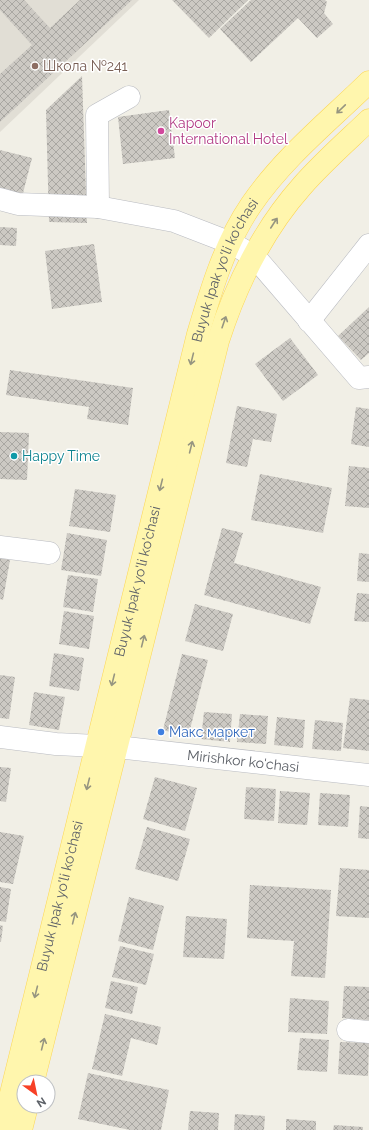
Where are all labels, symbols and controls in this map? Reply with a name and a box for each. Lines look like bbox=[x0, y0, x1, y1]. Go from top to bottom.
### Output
place label: Школа №241 bbox=[43, 58, 128, 74]
marker: Школа №241 bbox=[30, 61, 40, 71]
one-way arrow bbox=[336, 104, 346, 114]
place label: Kapoor International Hotel bbox=[169, 115, 288, 147]
marker: Kapoor International Hotel bbox=[156, 126, 166, 136]
street label: Buyuk Ipak yo'li ko'chasi bbox=[188, 195, 261, 344]
one-way arrow bbox=[270, 218, 278, 229]
one-way arrow bbox=[221, 315, 228, 328]
one-way arrow bbox=[188, 352, 196, 365]
one-way arrow bbox=[188, 441, 195, 454]
place label: Happy Time bbox=[22, 448, 100, 464]
marker: Happy Time bbox=[9, 451, 19, 461]
one-way arrow bbox=[157, 479, 164, 492]
street label: Buyuk Ipak yo'li ko'chasi bbox=[111, 505, 163, 658]
one-way arrow bbox=[140, 635, 147, 648]
one-way arrow bbox=[109, 673, 117, 686]
place label: Макс маркет bbox=[169, 724, 255, 740]
marker: Макс маркет bbox=[156, 727, 166, 737]
street label: Mirishkor ko'chasi bbox=[186, 747, 300, 775]
one-way arrow bbox=[83, 777, 91, 790]
street label: Buyuk Ipak yo'li ko'chasi bbox=[33, 819, 86, 973]
one-way arrow bbox=[71, 912, 78, 925]
one-way arrow bbox=[32, 985, 40, 998]
one-way arrow bbox=[39, 1038, 47, 1051]
north arrow bbox=[16, 1074, 56, 1114]
text: N bbox=[34, 1094, 48, 1110]

